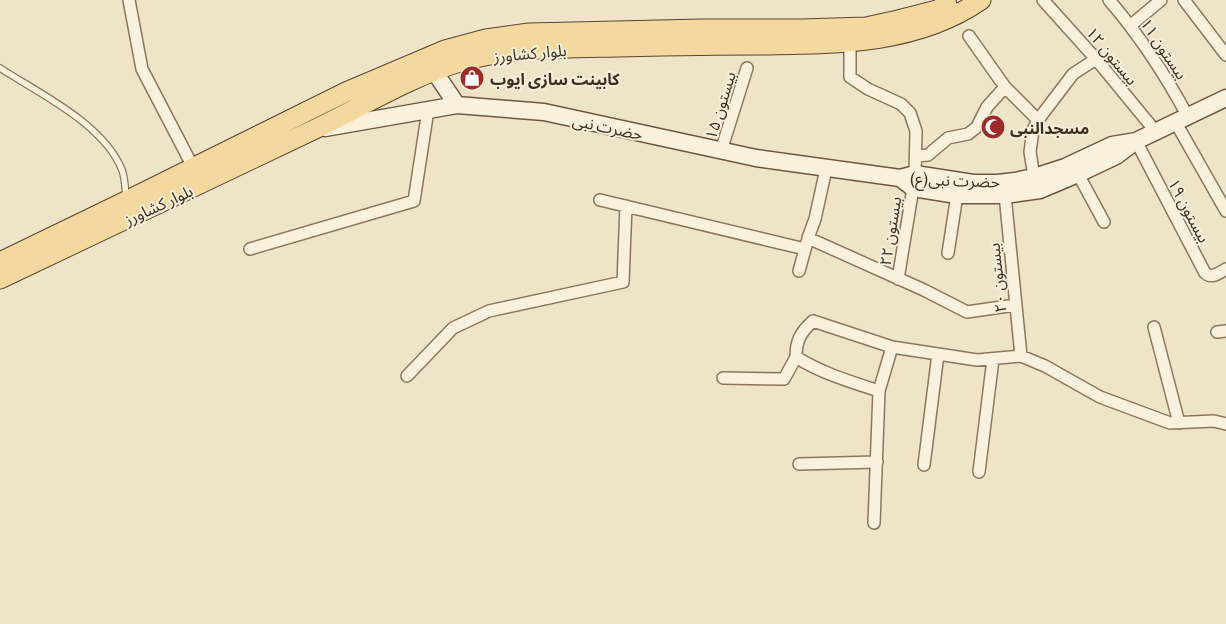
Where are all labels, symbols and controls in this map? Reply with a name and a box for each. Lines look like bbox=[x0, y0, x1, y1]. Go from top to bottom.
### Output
street label: بیستون ۱۱ bbox=[1136, 12, 1194, 84]
street label: بیستون ۱۲ bbox=[1081, 21, 1145, 89]
street label: بلوار کشاورز bbox=[491, 37, 568, 67]
shop icon: کابینت سازی ایوب bbox=[459, 65, 485, 91]
place label: کابینت سازی ایوب bbox=[490, 66, 620, 90]
street label: بیستون ۱۵ bbox=[697, 68, 741, 142]
street label: حضرت نبی bbox=[570, 107, 646, 145]
mosque icon: مسجدالنبی bbox=[980, 114, 1006, 140]
place label: مسجدالنبی bbox=[1010, 115, 1089, 139]
street label: حضرت نبی(ع) bbox=[909, 165, 1001, 195]
street label: بیستون ۱۹ bbox=[1163, 174, 1217, 246]
street label: بلوار کشاورز bbox=[119, 178, 196, 231]
street label: بیستون ۲۲ bbox=[872, 195, 906, 267]
street label: بیستون ۲۰ bbox=[980, 242, 1012, 314]

